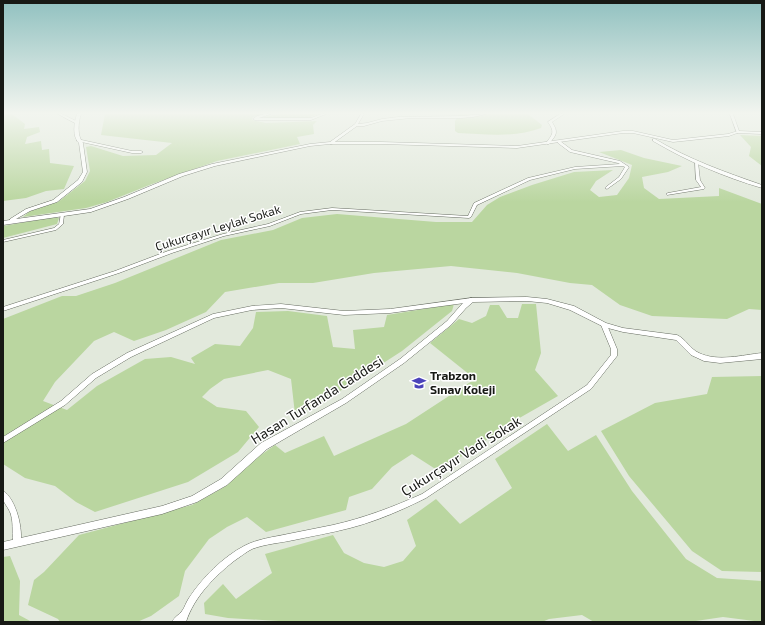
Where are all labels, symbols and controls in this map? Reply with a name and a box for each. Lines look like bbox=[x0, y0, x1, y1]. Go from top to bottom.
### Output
street label: Çukurçayır Leylak Sokak bbox=[153, 201, 282, 254]
street label: Hasan Turfanda Caddesi bbox=[247, 352, 386, 447]
place label: Trabzon Sınav Koleji bbox=[430, 368, 495, 397]
school or university icon: Trabzon Sınav Koleji bbox=[411, 375, 427, 391]
street label: Çukurçayır Vadi Sokak bbox=[398, 412, 524, 500]

